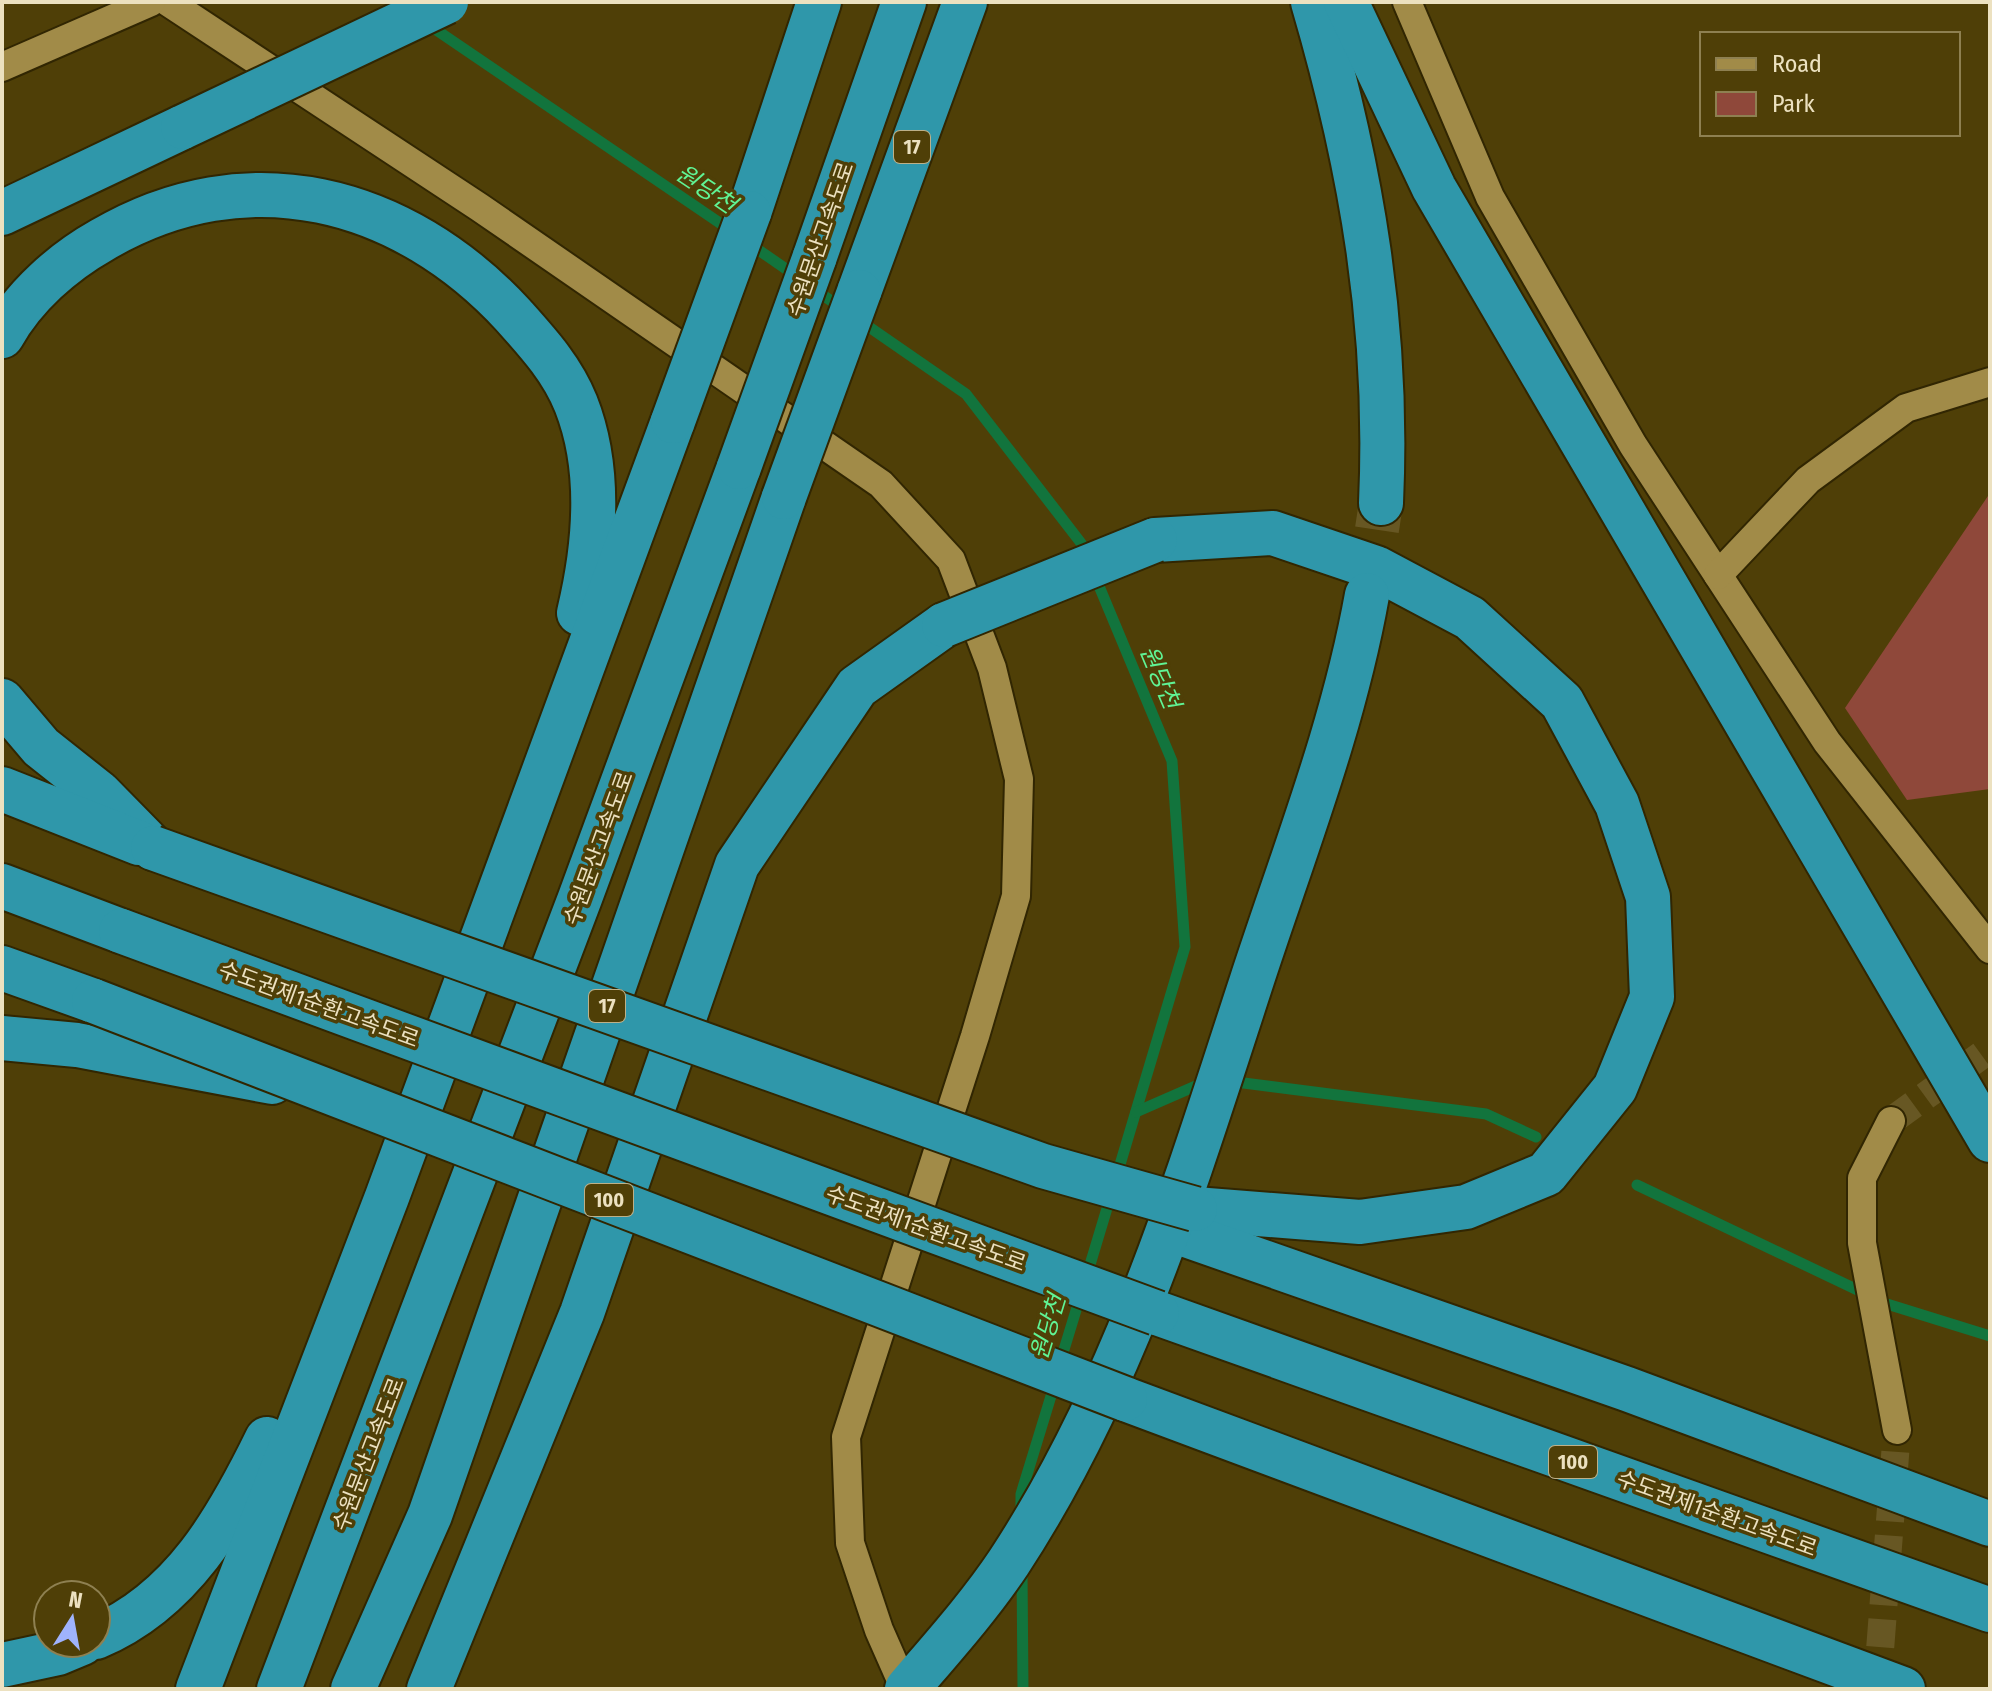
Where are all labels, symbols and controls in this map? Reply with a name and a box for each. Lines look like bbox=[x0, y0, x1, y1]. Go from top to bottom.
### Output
legend bbox=[1700, 32, 1960, 136]
text: Road bbox=[1772, 50, 1822, 78]
text: Park bbox=[1772, 90, 1815, 118]
road number: 17 bbox=[894, 131, 930, 163]
street label: 수원문산고속도로 bbox=[781, 158, 860, 320]
water label: 원당천 bbox=[671, 159, 744, 221]
water label: 원당천 bbox=[1134, 641, 1187, 716]
street label: 수원문산고속도로 bbox=[558, 767, 639, 929]
street label: 수도권제1순환고속도로 bbox=[215, 956, 423, 1053]
road number: 17 bbox=[589, 990, 625, 1022]
street label: 수도권제1순환고속도로 bbox=[822, 1180, 1030, 1277]
road number: 100 bbox=[585, 1184, 633, 1216]
water label: 원당천 bbox=[1025, 1288, 1072, 1363]
street label: 수원문산고속도로 bbox=[327, 1374, 410, 1535]
road number: 100 bbox=[1549, 1446, 1597, 1478]
street label: 수도권제1순환고속도로 bbox=[1613, 1465, 1821, 1562]
north arrow bbox=[32, 1579, 112, 1659]
text: N bbox=[67, 1585, 85, 1614]

